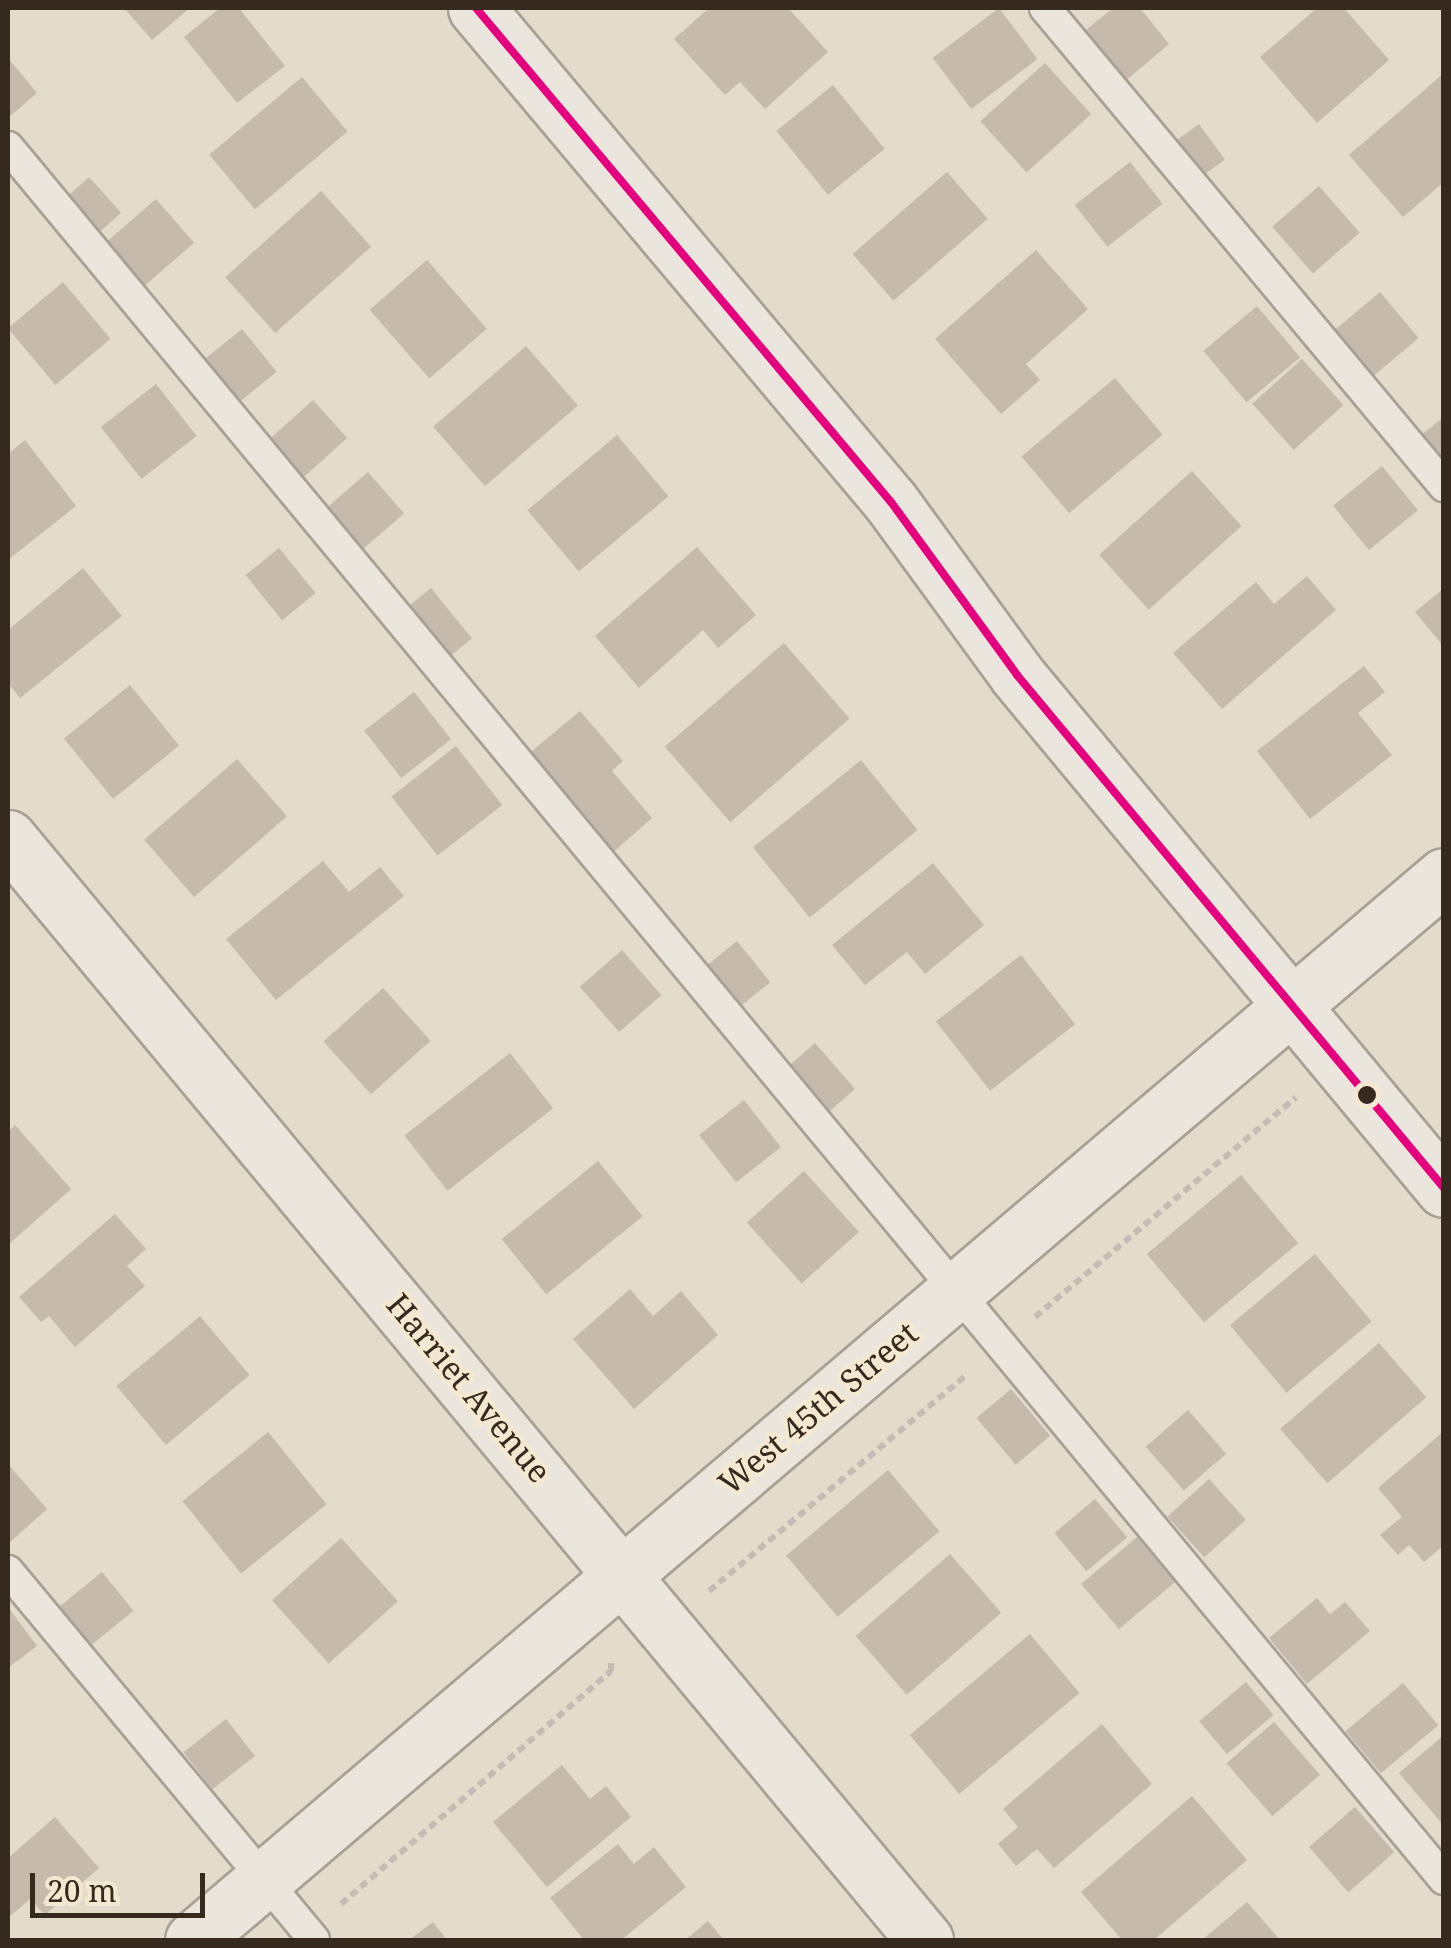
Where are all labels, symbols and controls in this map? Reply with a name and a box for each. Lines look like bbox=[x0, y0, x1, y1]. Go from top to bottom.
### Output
unlabelled marker bbox=[1357, 1085, 1377, 1105]
street label: Harriet Avenue bbox=[379, 1286, 559, 1490]
street label: West 45th Street bbox=[711, 1314, 925, 1502]
scale bar bbox=[35, 1853, 210, 1915]
text: 20 m bbox=[47, 1870, 117, 1911]

